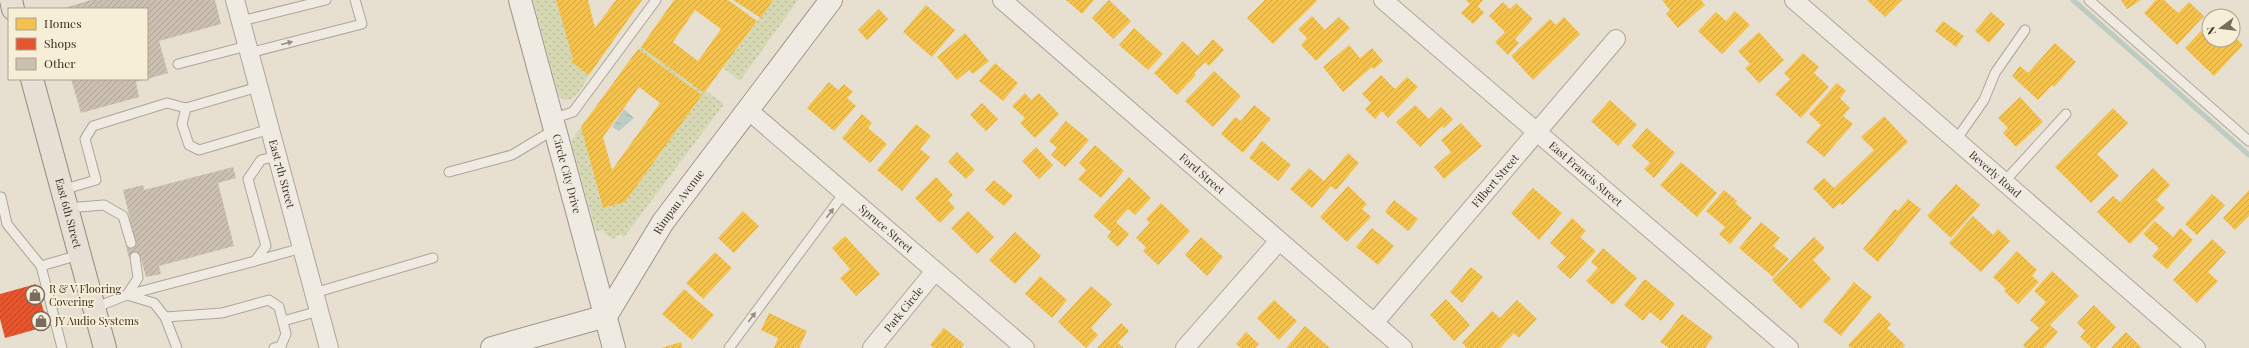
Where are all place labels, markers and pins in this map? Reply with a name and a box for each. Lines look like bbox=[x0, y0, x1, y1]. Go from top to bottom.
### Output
place label: R & V Flooring Covering bbox=[49, 281, 121, 309]
shop icon: R & V Flooring Covering bbox=[24, 284, 46, 306]
shop icon: JY Audio Systems bbox=[30, 310, 52, 332]
place label: JY Audio Systems bbox=[54, 313, 139, 328]

